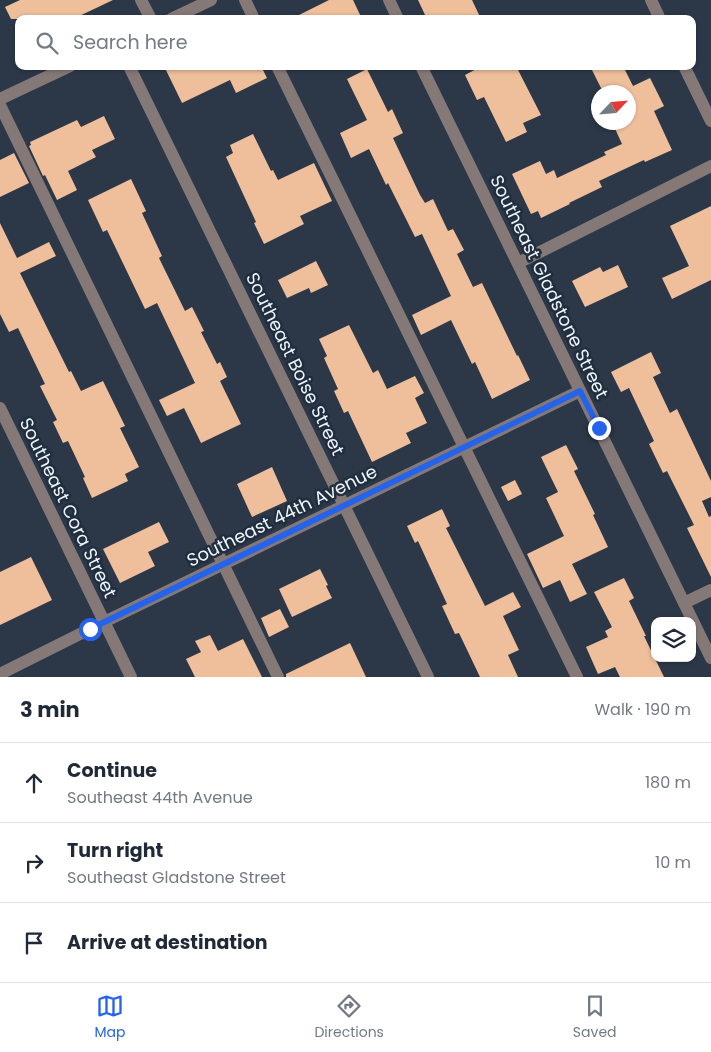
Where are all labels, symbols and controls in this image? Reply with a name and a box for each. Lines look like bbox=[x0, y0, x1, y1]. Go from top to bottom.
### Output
search box bbox=[15, 15, 696, 70]
icon: search bbox=[33, 29, 61, 57]
text: Search here bbox=[73, 29, 187, 56]
north arrow bbox=[591, 85, 636, 130]
street label: Southeast Gladstone Street bbox=[484, 171, 615, 403]
street label: Southeast Boise Street bbox=[240, 268, 351, 460]
street label: Southeast Cora Street bbox=[14, 414, 123, 602]
route end bbox=[588, 417, 611, 440]
street label: Southeast 44th Avenue bbox=[182, 459, 381, 573]
map controls bbox=[651, 617, 696, 662]
button: layers bbox=[651, 617, 696, 662]
route start bbox=[79, 618, 102, 641]
text: 3 min bbox=[20, 695, 80, 724]
text: Walk · 190 m bbox=[594, 698, 691, 721]
text: Continue bbox=[67, 757, 157, 784]
icon: ahead bbox=[20, 769, 48, 797]
text: 180 m bbox=[645, 771, 691, 794]
text: Southeast 44th Avenue bbox=[67, 786, 253, 809]
text: Turn right bbox=[67, 837, 163, 864]
icon: right bbox=[20, 849, 48, 877]
text: 10 m bbox=[655, 851, 691, 874]
text: Southeast Gladstone Street bbox=[67, 866, 286, 889]
icon: arrive bbox=[20, 929, 48, 957]
text: Arrive at destination bbox=[67, 929, 268, 956]
tab: Map bbox=[94, 992, 125, 1043]
tab: Directions bbox=[314, 992, 384, 1043]
tab: Saved bbox=[573, 992, 617, 1043]

